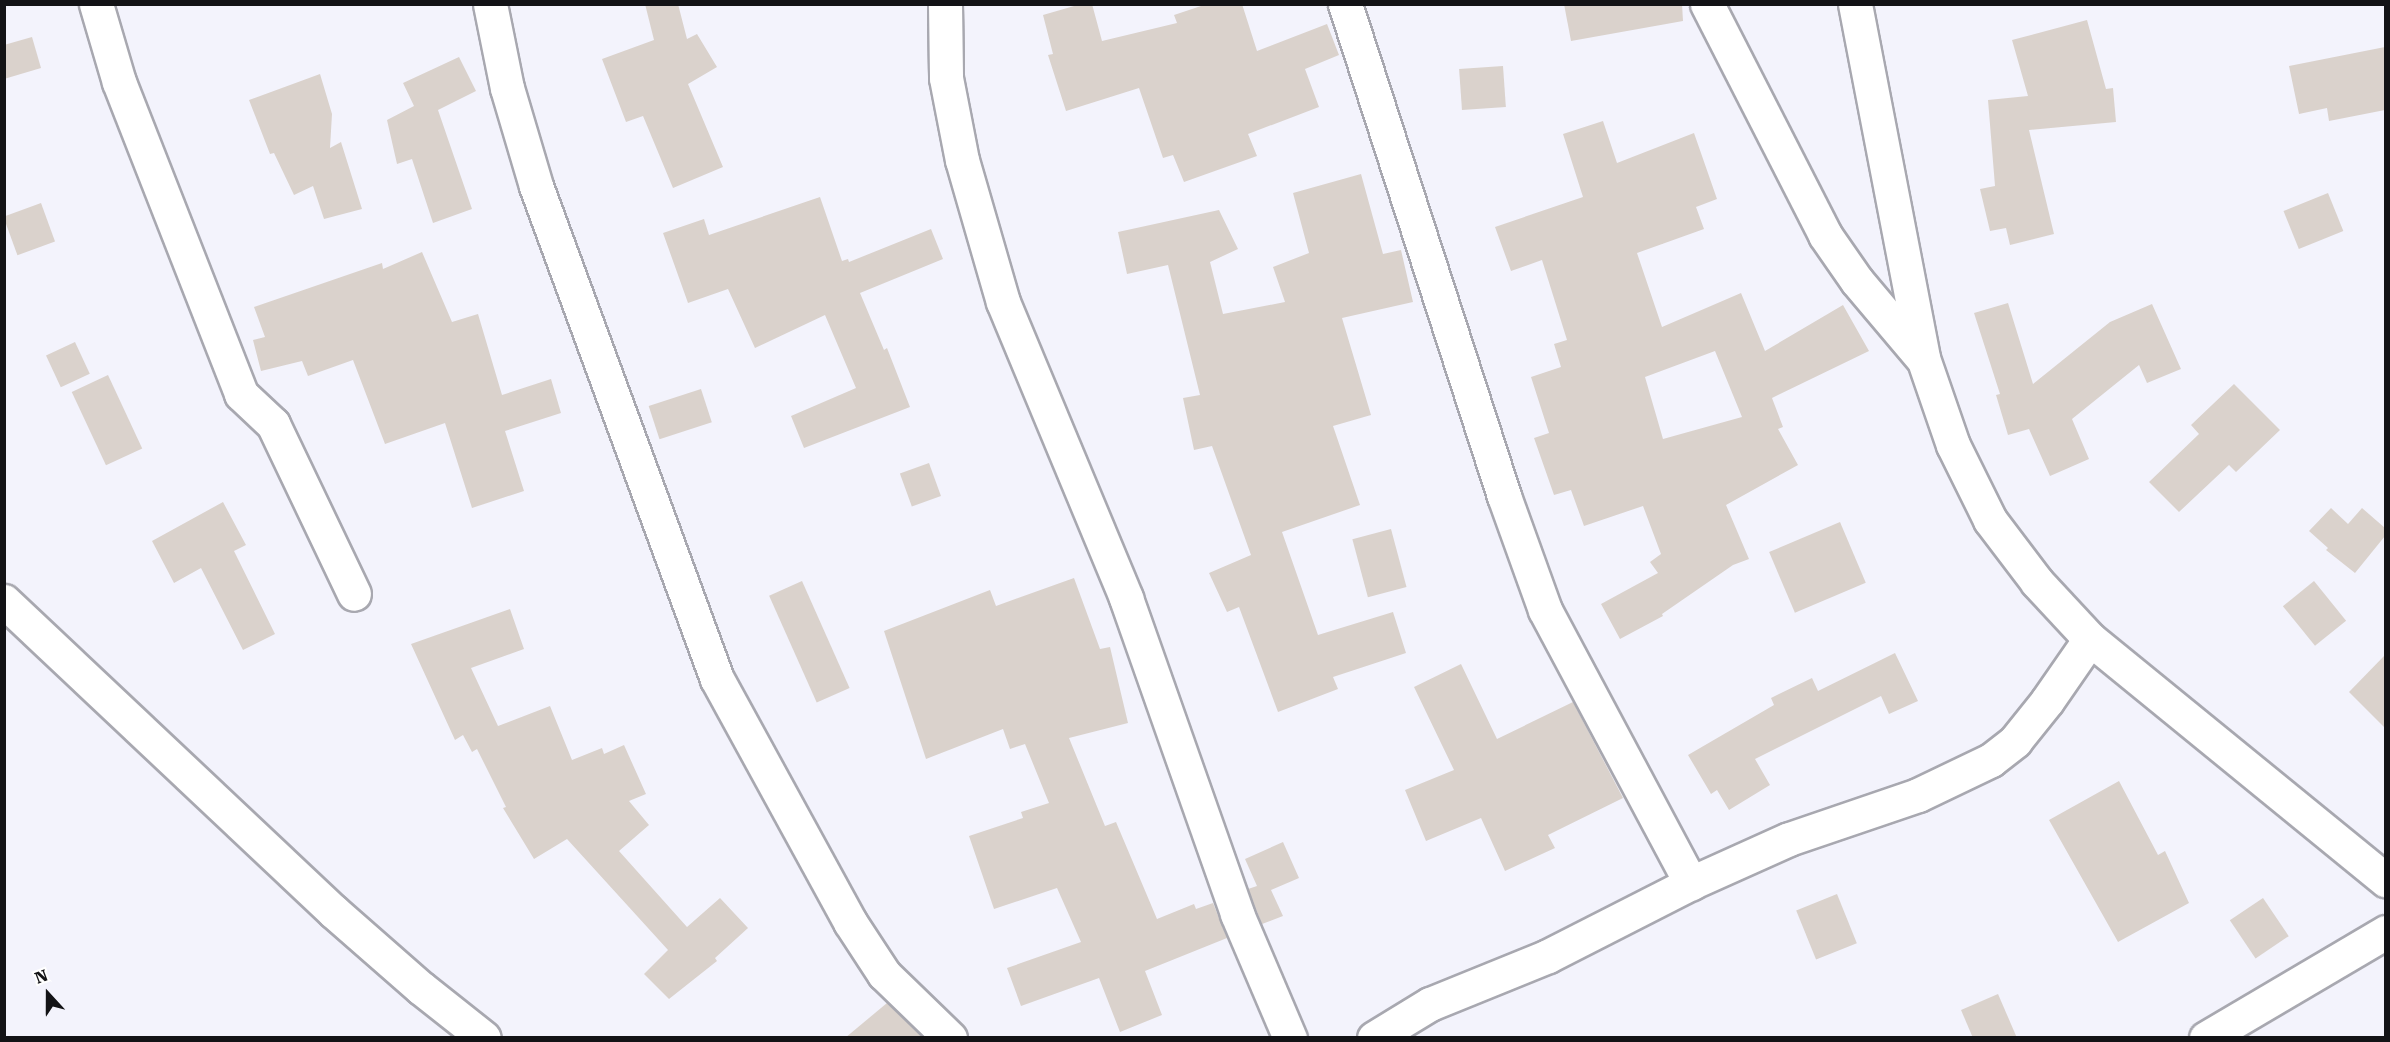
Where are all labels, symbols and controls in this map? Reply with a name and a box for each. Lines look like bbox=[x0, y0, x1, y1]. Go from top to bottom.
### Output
north arrow bbox=[18, 964, 78, 1024]
text: N bbox=[32, 966, 51, 988]

